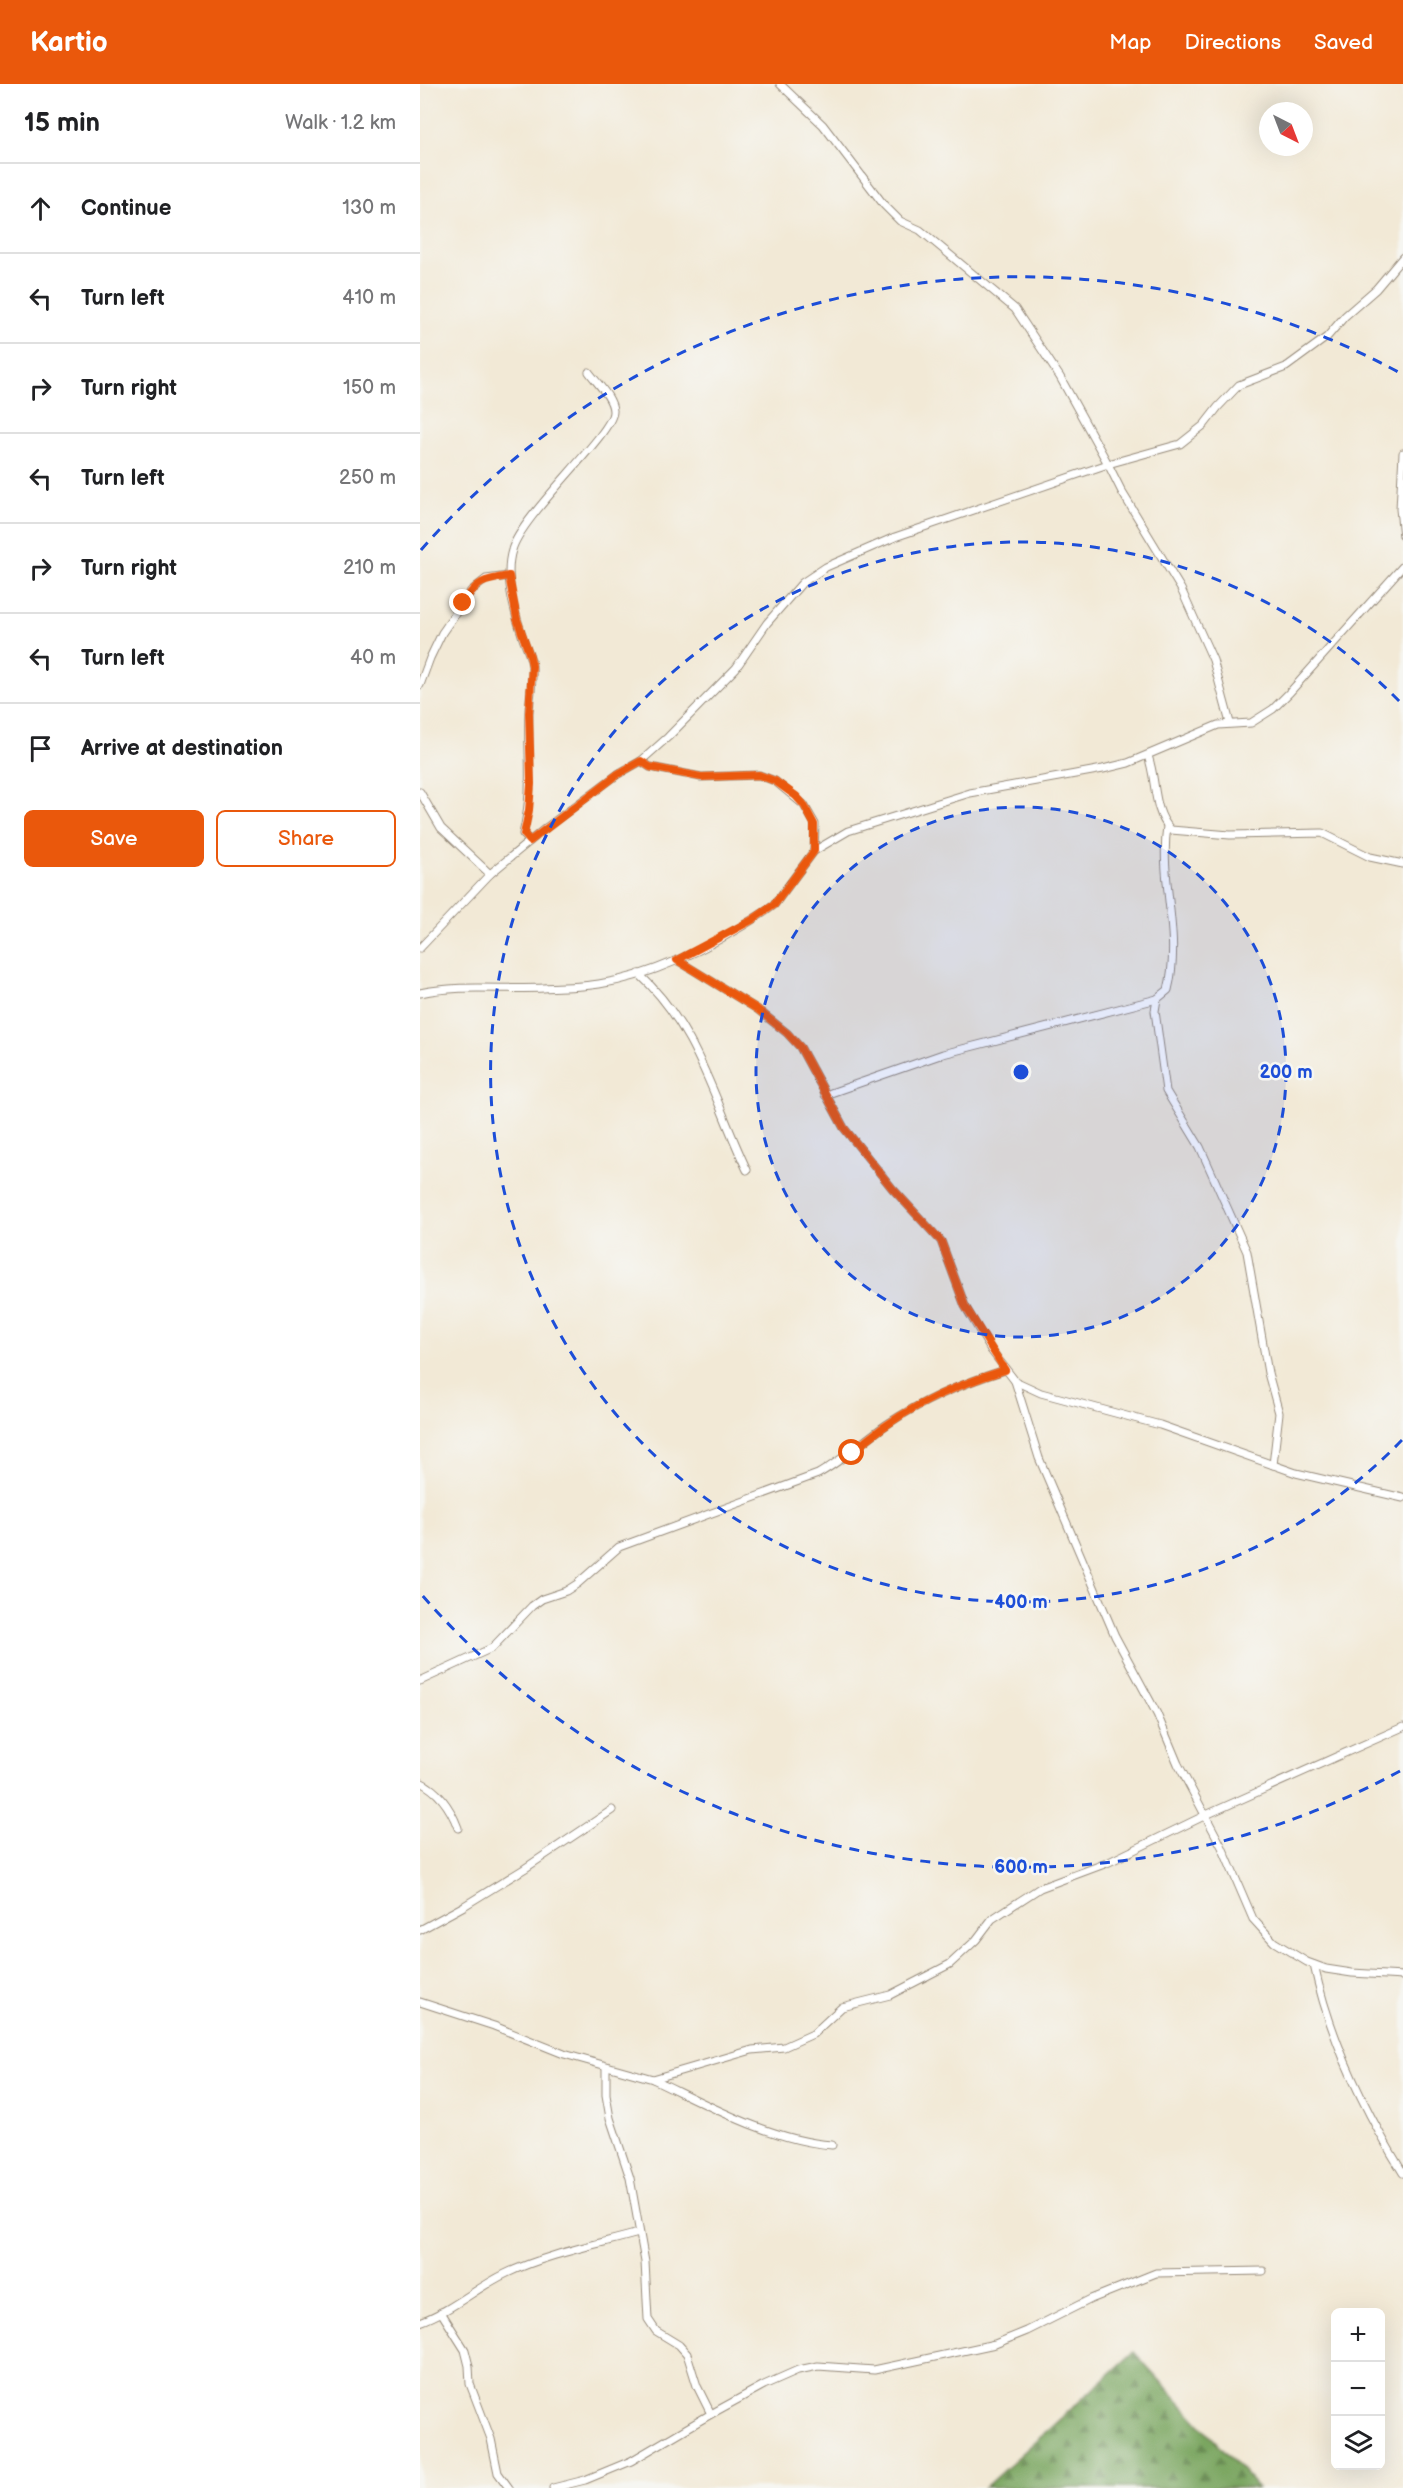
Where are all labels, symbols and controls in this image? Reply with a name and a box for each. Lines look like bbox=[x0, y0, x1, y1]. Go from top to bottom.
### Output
text: Kartio bbox=[30, 26, 108, 59]
text: Map bbox=[1109, 30, 1152, 55]
text: Directions bbox=[1185, 30, 1281, 55]
text: Saved bbox=[1314, 30, 1373, 55]
north arrow bbox=[1259, 102, 1313, 156]
text: 15 min bbox=[24, 108, 100, 139]
text: Walk · 1.2 km bbox=[285, 111, 396, 135]
icon: ahead bbox=[24, 192, 57, 225]
text: Continue bbox=[81, 195, 171, 222]
text: 130 m bbox=[342, 196, 396, 220]
icon: left bbox=[24, 282, 57, 315]
text: Turn left bbox=[81, 285, 165, 312]
text: 410 m bbox=[342, 286, 396, 310]
icon: right bbox=[24, 372, 57, 405]
text: Turn right bbox=[81, 375, 177, 402]
text: 150 m bbox=[343, 376, 396, 400]
icon: left bbox=[24, 462, 57, 495]
text: Turn left bbox=[81, 465, 165, 492]
text: 250 m bbox=[339, 466, 396, 490]
icon: right bbox=[24, 552, 57, 585]
text: Turn right bbox=[81, 555, 177, 582]
text: 210 m bbox=[343, 556, 396, 580]
route end bbox=[449, 589, 475, 615]
icon: left bbox=[24, 642, 57, 675]
text: Turn left bbox=[81, 645, 165, 672]
text: 40 m bbox=[350, 646, 396, 670]
icon: arrive bbox=[24, 732, 57, 765]
text: Arrive at destination bbox=[81, 735, 283, 762]
button: Save bbox=[24, 810, 204, 867]
button: Share bbox=[216, 810, 396, 867]
centre of rings bbox=[1011, 1062, 1031, 1082]
text: 200 m bbox=[1259, 1062, 1313, 1083]
route start bbox=[838, 1439, 864, 1465]
text: 400 m bbox=[994, 1592, 1048, 1613]
text: 600 m bbox=[994, 1857, 1048, 1878]
map controls bbox=[1331, 2308, 1385, 2470]
button: + bbox=[1331, 2308, 1385, 2362]
button: − bbox=[1331, 2362, 1385, 2416]
button: layers bbox=[1331, 2416, 1385, 2470]

